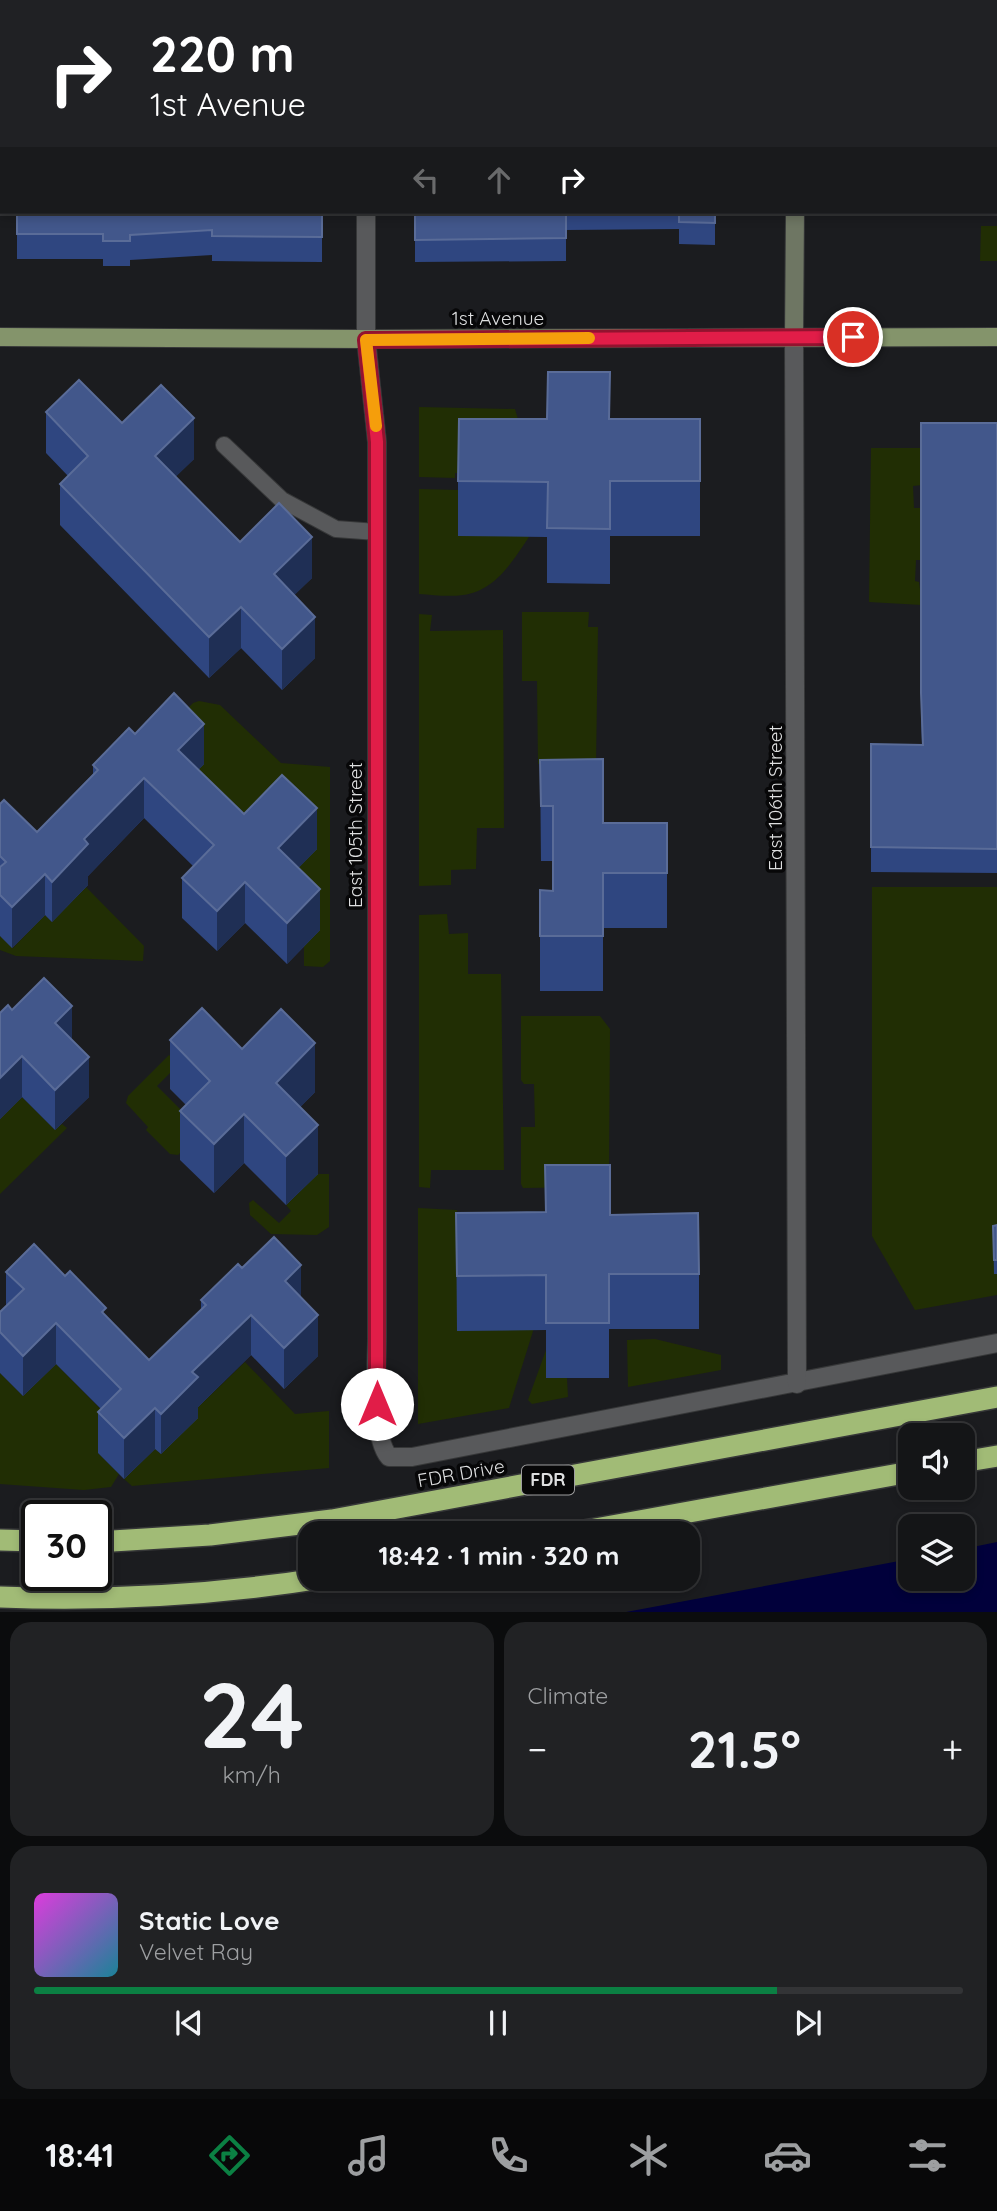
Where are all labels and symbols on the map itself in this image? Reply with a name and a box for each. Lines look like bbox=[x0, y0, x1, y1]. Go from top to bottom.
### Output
street label: 1st Avenue bbox=[452, 306, 544, 330]
pin bbox=[823, 307, 883, 367]
street label: East 106th Street bbox=[763, 725, 787, 871]
street label: East 105th Street bbox=[343, 762, 367, 908]
position arrow bbox=[340, 1367, 414, 1441]
street label: FDR Drive bbox=[416, 1454, 506, 1492]
road number: FDR bbox=[522, 1465, 574, 1494]
speed limit sign: 30 bbox=[21, 1500, 112, 1591]

